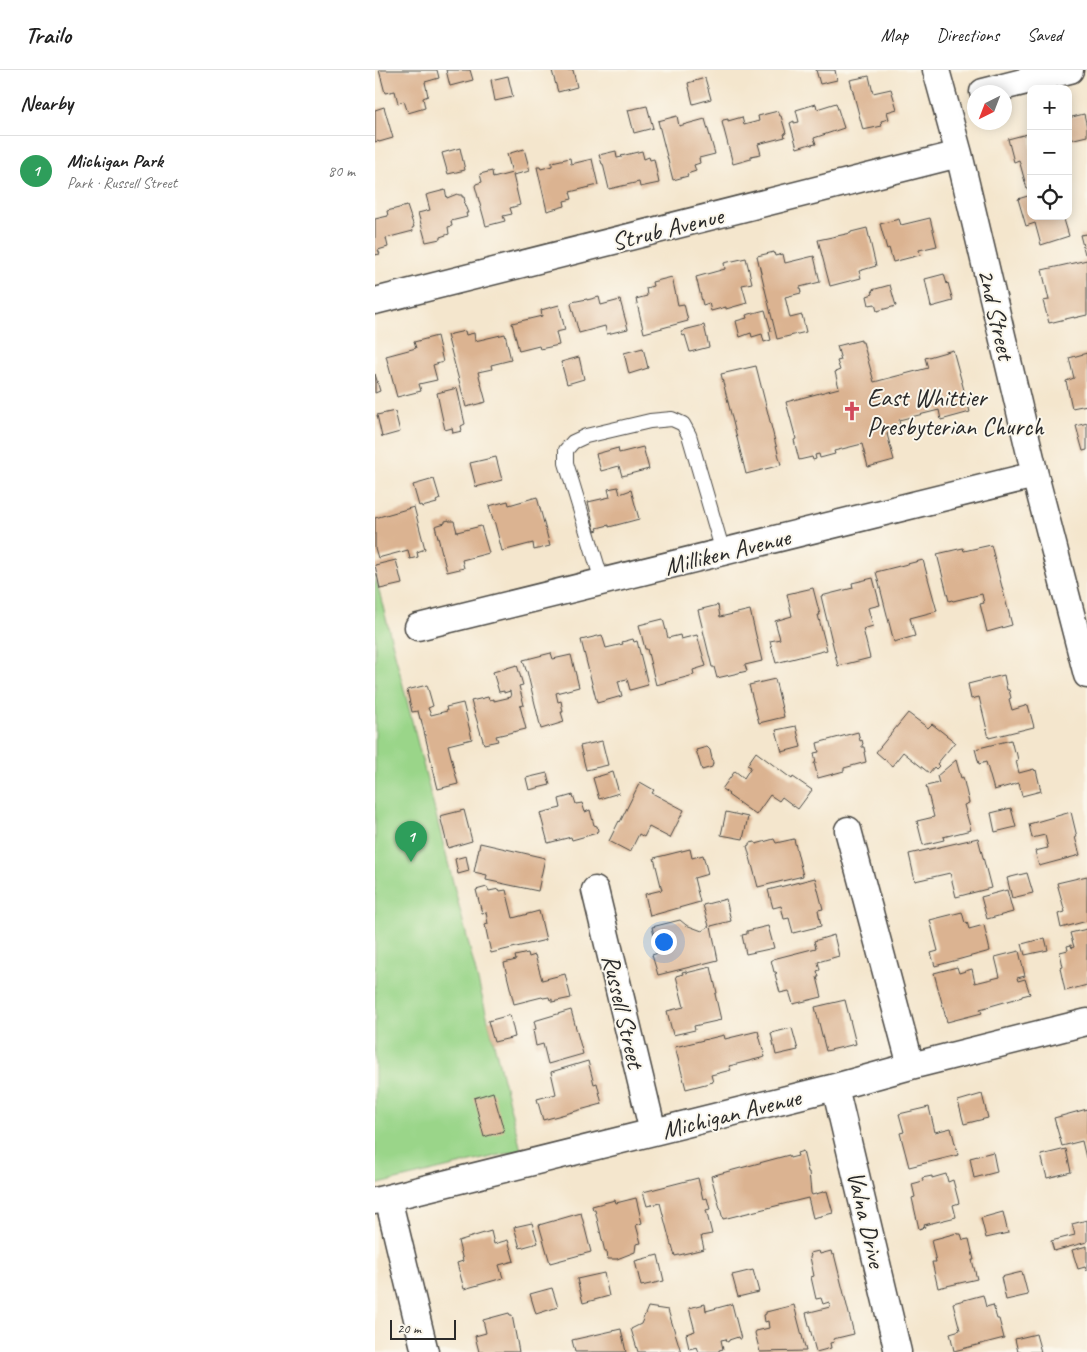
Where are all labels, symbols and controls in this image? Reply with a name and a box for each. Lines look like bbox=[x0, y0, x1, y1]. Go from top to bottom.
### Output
text: Trailo bbox=[25, 20, 71, 50]
text: Map bbox=[881, 24, 908, 46]
text: Directions bbox=[936, 24, 999, 46]
text: Saved bbox=[1027, 24, 1062, 46]
north arrow bbox=[967, 85, 1012, 130]
map controls bbox=[1027, 85, 1072, 220]
button: + bbox=[1027, 85, 1072, 130]
text: Nearby bbox=[20, 90, 73, 116]
button: − bbox=[1027, 130, 1072, 175]
text: Michigan Park bbox=[67, 149, 163, 173]
text: 1 bbox=[32, 161, 40, 181]
text: 80 m bbox=[328, 161, 355, 181]
text: Park · Russell Street bbox=[67, 173, 177, 193]
button: locate bbox=[1027, 175, 1072, 220]
street label: Strub Avenue bbox=[608, 199, 728, 258]
street label: 2nd Street bbox=[970, 266, 1023, 365]
place label: East Whittier Presbyterian Church bbox=[867, 382, 1045, 443]
church icon: East Whittier Presbyterian Church bbox=[841, 400, 863, 422]
street label: Milliken Avenue bbox=[661, 520, 795, 583]
pin: 1 bbox=[395, 821, 427, 862]
your location bbox=[651, 929, 677, 955]
street label: Russell Street bbox=[594, 951, 652, 1074]
street label: Michigan Avenue bbox=[659, 1081, 806, 1147]
street label: Valna Drive bbox=[839, 1168, 893, 1272]
scale bar bbox=[390, 1317, 456, 1340]
text: 20 m bbox=[397, 1320, 421, 1337]

